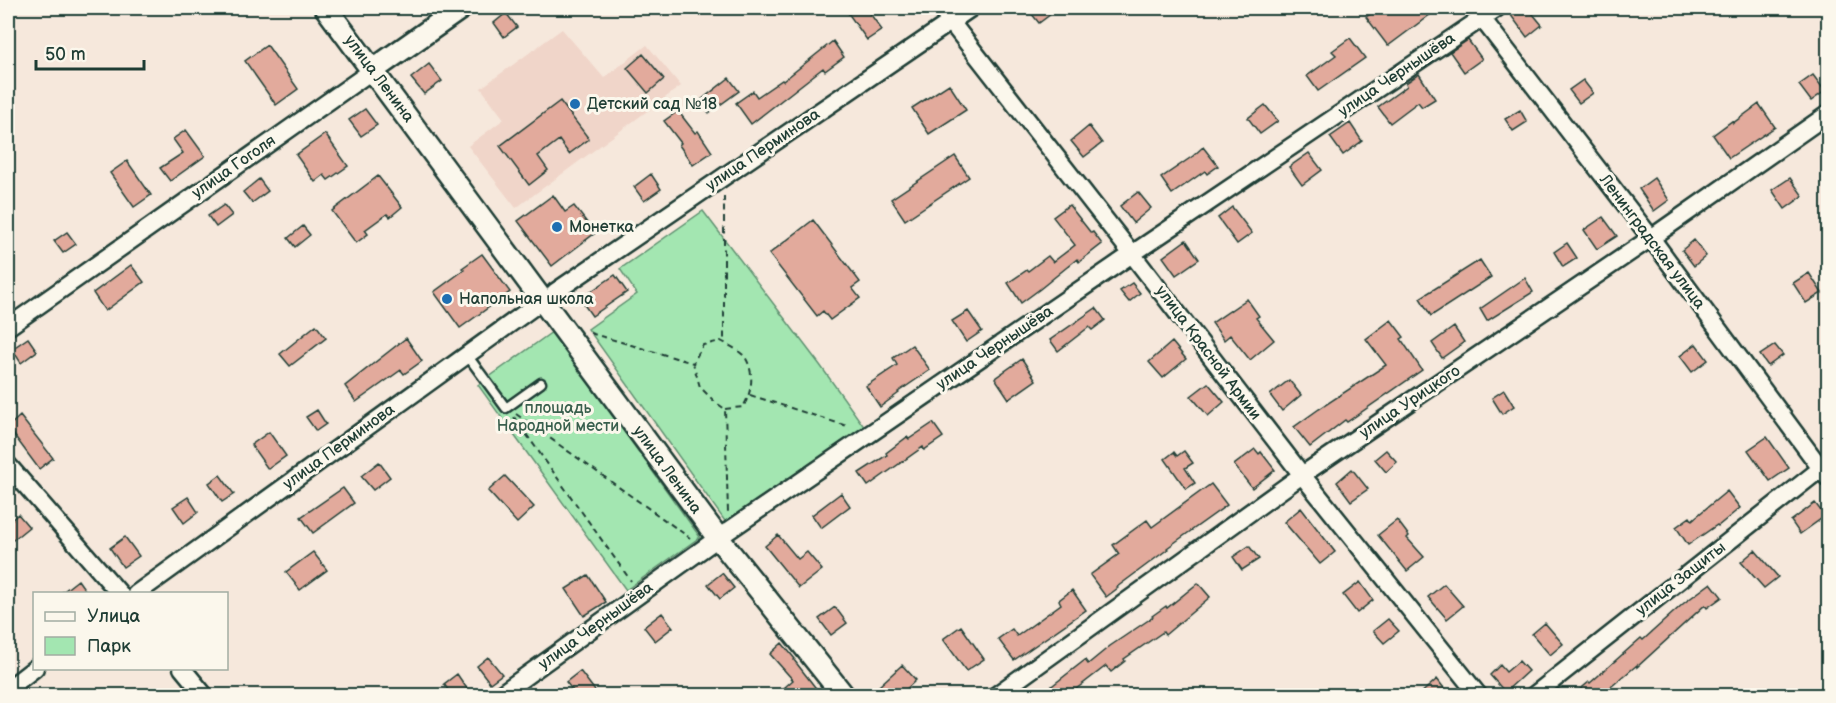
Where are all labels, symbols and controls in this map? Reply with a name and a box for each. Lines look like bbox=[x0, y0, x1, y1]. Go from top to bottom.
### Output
street label: улица Чернышёва bbox=[1335, 29, 1459, 121]
street label: улица Ленина bbox=[340, 32, 418, 127]
scale bar bbox=[36, 33, 144, 71]
text: 50 m bbox=[45, 44, 86, 65]
place label: Детский сад №18 bbox=[587, 95, 717, 114]
marker: Детский сад №18 bbox=[568, 97, 582, 111]
street label: улица Перминова bbox=[702, 105, 824, 195]
street label: улица Гоголя bbox=[188, 131, 280, 203]
street label: Ленинградская улица bbox=[1595, 170, 1709, 313]
place label: Монетка bbox=[569, 218, 634, 237]
marker: Монетка bbox=[550, 220, 564, 234]
street label: улица Красной Армии bbox=[1151, 282, 1265, 424]
place label: Напольная школа bbox=[459, 290, 594, 309]
marker: Напольная школа bbox=[440, 292, 454, 306]
street label: улица Чернышёва bbox=[933, 302, 1057, 394]
street label: улица Урицкого bbox=[1356, 361, 1464, 443]
park label: площадь Народной мести bbox=[497, 399, 619, 436]
street label: улица Перминова bbox=[280, 400, 399, 494]
street label: улица Ленина bbox=[629, 422, 706, 518]
street label: улица Защиты bbox=[1632, 538, 1730, 620]
street label: улица Чернышёва bbox=[535, 578, 657, 674]
legend bbox=[33, 592, 228, 670]
text: Улица bbox=[87, 606, 141, 627]
text: Парк bbox=[87, 636, 131, 657]

